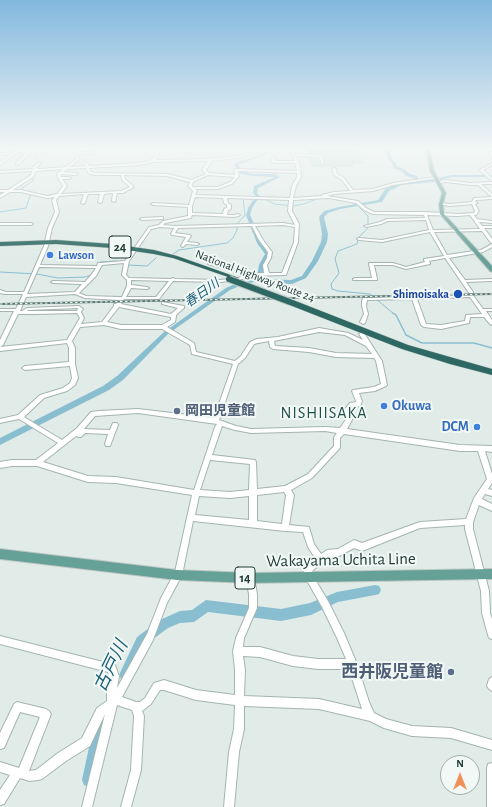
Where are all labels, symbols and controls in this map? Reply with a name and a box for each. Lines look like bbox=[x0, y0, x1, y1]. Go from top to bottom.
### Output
road number: 24 bbox=[109, 236, 131, 258]
street label: National Highway Route 24 bbox=[193, 247, 317, 305]
place label: Lawson bbox=[58, 248, 94, 262]
marker: Lawson bbox=[45, 250, 55, 260]
water label: 春日川 bbox=[182, 275, 222, 311]
place label: Shimoisaka bbox=[393, 287, 449, 301]
marker: Shimoisaka bbox=[452, 288, 464, 300]
place label: Okuwa bbox=[392, 398, 431, 414]
marker: Okuwa bbox=[379, 401, 389, 411]
place label: 岡田児童館 bbox=[185, 403, 255, 419]
district label: NISHIISAKA bbox=[280, 403, 368, 423]
marker: 岡田児童館 bbox=[172, 406, 182, 416]
place label: DCM bbox=[441, 419, 469, 435]
marker: DCM bbox=[472, 422, 482, 432]
street label: Wakayama Uchita Line bbox=[266, 548, 416, 572]
road number: 14 bbox=[235, 567, 255, 589]
water label: 古戸川 bbox=[89, 637, 133, 695]
place label: 西井阪児童館 bbox=[341, 662, 443, 682]
marker: 西井阪児童館 bbox=[446, 667, 456, 677]
north arrow bbox=[440, 755, 480, 795]
text: N bbox=[456, 758, 464, 769]

